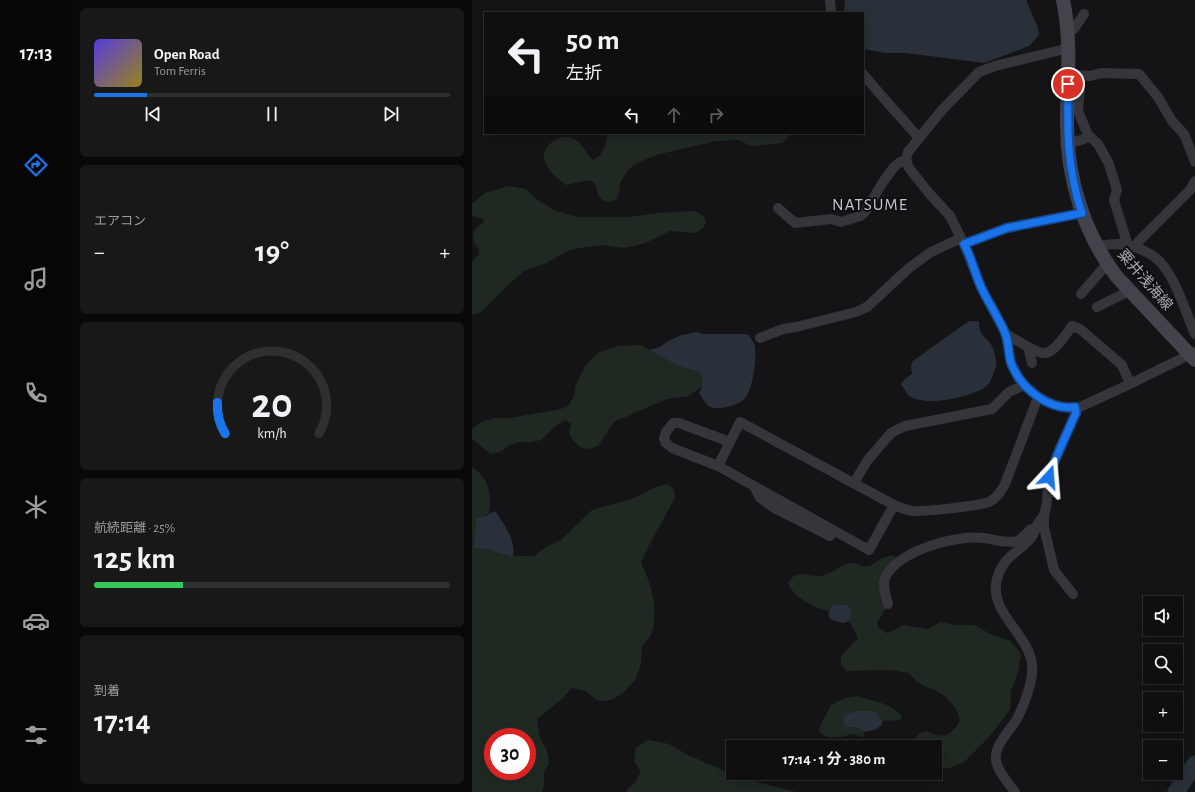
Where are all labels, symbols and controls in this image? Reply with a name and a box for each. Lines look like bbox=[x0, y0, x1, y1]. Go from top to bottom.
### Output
text: 50 m bbox=[566, 27, 620, 55]
icon: left bbox=[500, 28, 552, 80]
text: 17:13 bbox=[20, 45, 52, 63]
text: Open Road bbox=[154, 47, 220, 62]
text: Tom Ferris bbox=[154, 65, 206, 78]
text: 左折 bbox=[566, 65, 602, 83]
pin bbox=[1051, 67, 1085, 101]
icon: arrive bbox=[1057, 73, 1079, 95]
icon: previous bbox=[142, 103, 164, 125]
icon: pause bbox=[261, 103, 283, 125]
icon: next bbox=[380, 103, 402, 125]
icon: left bbox=[621, 104, 643, 126]
icon: ahead bbox=[663, 104, 685, 126]
icon: right bbox=[705, 104, 727, 126]
icon: directions bbox=[22, 151, 50, 179]
district label: NATSUME bbox=[832, 196, 908, 213]
text: エアコン bbox=[94, 215, 146, 228]
text: 19° bbox=[255, 237, 289, 267]
text: − bbox=[94, 241, 105, 263]
text: + bbox=[439, 241, 450, 263]
street label: 粟井浅海線 bbox=[1115, 245, 1177, 313]
icon: music bbox=[22, 265, 50, 293]
icon: phone bbox=[22, 379, 50, 407]
text: 20 bbox=[251, 384, 293, 425]
text: km/h bbox=[257, 427, 287, 441]
position arrow bbox=[1028, 456, 1070, 498]
icon: climate bbox=[22, 493, 50, 521]
text: 航続距離 · 25% bbox=[94, 522, 175, 535]
text: 125 km bbox=[94, 544, 175, 574]
map controls bbox=[1143, 596, 1183, 780]
button: sound bbox=[1143, 596, 1183, 636]
icon: car bbox=[22, 607, 50, 635]
button: search bbox=[1143, 644, 1183, 684]
text: 到着 bbox=[94, 685, 120, 698]
button: + bbox=[1143, 692, 1183, 732]
text: 17:14 bbox=[94, 707, 151, 737]
icon: filters bbox=[22, 721, 50, 749]
speed limit sign: 30 bbox=[484, 728, 536, 780]
button: − bbox=[1143, 740, 1183, 780]
text: 17:14 · 1 分 · 380 m bbox=[783, 752, 885, 767]

